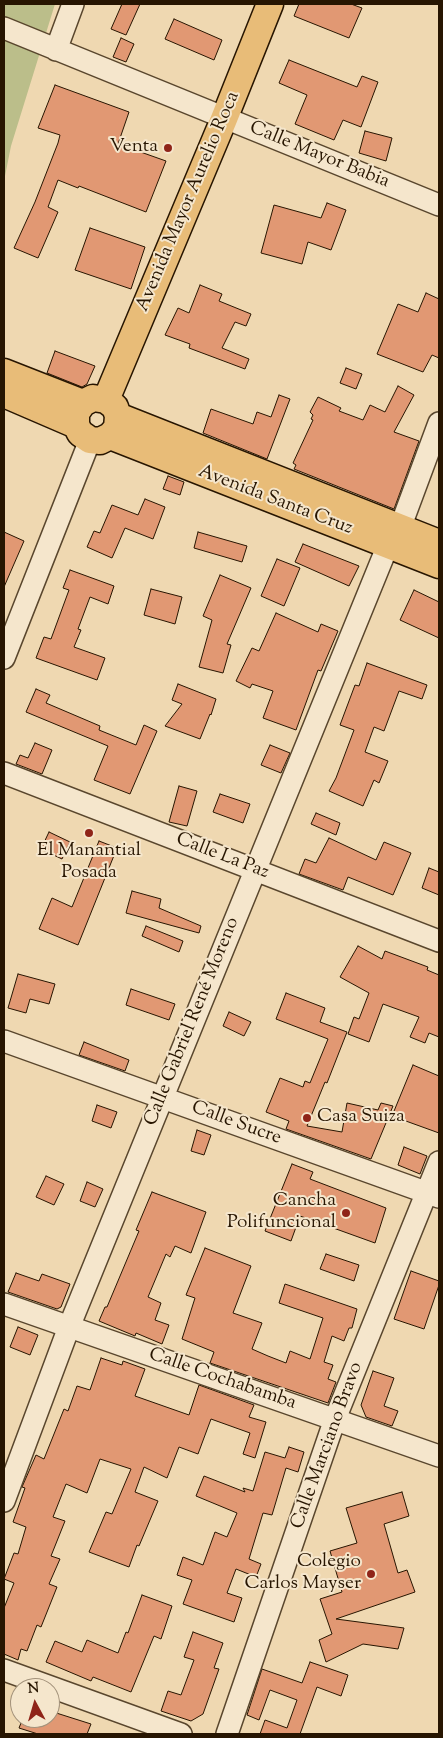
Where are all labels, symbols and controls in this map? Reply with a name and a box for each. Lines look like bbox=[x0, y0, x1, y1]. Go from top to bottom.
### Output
street label: Avenida Mayor Aurelio Roca bbox=[132, 89, 246, 315]
street label: Calle Mayor Babia bbox=[246, 118, 392, 194]
place label: Venta bbox=[109, 137, 158, 159]
marker: Venta bbox=[162, 142, 174, 154]
street label: Avenida Santa Cruz bbox=[195, 461, 355, 541]
marker: El Manantial Posada bbox=[83, 827, 95, 839]
street label: Calle La Paz bbox=[172, 829, 272, 885]
place label: El Manantial Posada bbox=[37, 841, 141, 885]
street label: Calle Gabriel René Moreno bbox=[141, 914, 245, 1130]
street label: Calle Sucre bbox=[188, 1097, 284, 1151]
place label: Casa Suiza bbox=[317, 1107, 405, 1129]
marker: Casa Suiza bbox=[301, 1112, 313, 1124]
place label: Cancha Polifuncional bbox=[227, 1191, 336, 1235]
marker: Cancha Polifuncional bbox=[340, 1207, 352, 1219]
street label: Calle Cochabamba bbox=[145, 1344, 299, 1416]
street label: Calle Marciano Bravo bbox=[287, 1360, 369, 1532]
place label: Colegio Carlos Mayser bbox=[245, 1552, 361, 1596]
marker: Colegio Carlos Mayser bbox=[365, 1568, 377, 1580]
north arrow bbox=[10, 1678, 60, 1728]
text: N bbox=[27, 1679, 40, 1700]

